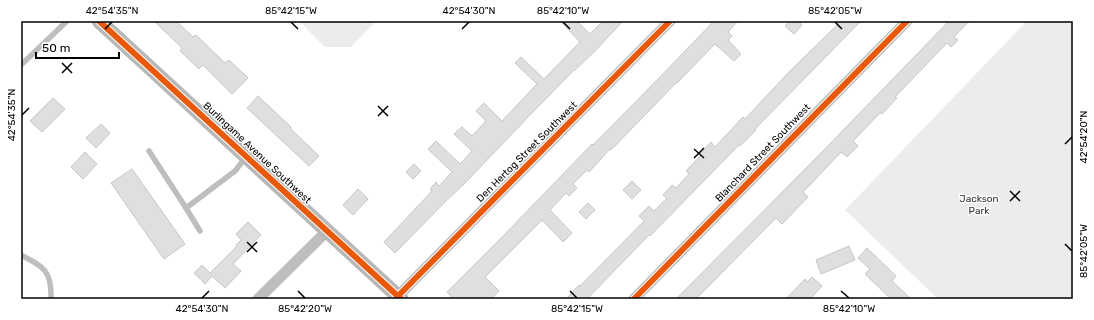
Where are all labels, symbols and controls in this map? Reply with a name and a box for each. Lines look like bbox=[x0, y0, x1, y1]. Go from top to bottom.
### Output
text: 42°54'35"N bbox=[86, 5, 138, 17]
text: 85°42'15"W bbox=[265, 5, 317, 17]
text: 42°54'30"N bbox=[442, 5, 496, 17]
text: 85°42'10"W bbox=[537, 5, 589, 17]
text: 85°42'05"W bbox=[808, 5, 862, 17]
scale bar bbox=[36, 34, 119, 60]
text: 50 m bbox=[42, 41, 70, 55]
text: 42°54'35"N bbox=[6, 89, 18, 141]
street label: Den Hertog Street Southwest bbox=[474, 99, 580, 205]
street label: Burlingame Avenue Southwest bbox=[200, 100, 314, 206]
street label: Blanchard Street Southwest bbox=[713, 101, 813, 205]
text: 42°54'20"N bbox=[1078, 110, 1090, 163]
park label: Jackson Park bbox=[959, 193, 999, 217]
text: 85°42'05"W bbox=[1078, 224, 1090, 278]
text: 42°54'30"N bbox=[175, 303, 229, 315]
text: 85°42'20"W bbox=[278, 303, 332, 315]
text: 85°42'15"W bbox=[551, 303, 603, 315]
text: 85°42'10"W bbox=[823, 303, 875, 315]

